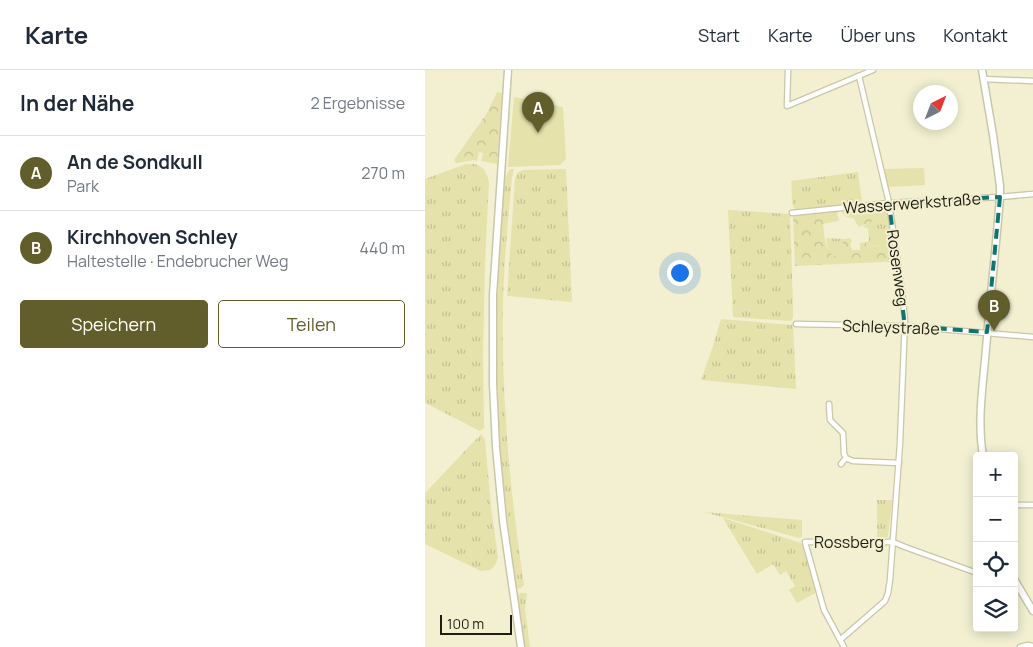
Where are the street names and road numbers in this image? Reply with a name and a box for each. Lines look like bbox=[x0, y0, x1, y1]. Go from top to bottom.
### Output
street label: Wasserwerkstraße bbox=[842, 187, 982, 219]
street label: Rosenweg bbox=[882, 228, 914, 308]
street label: Schleystraße bbox=[842, 314, 940, 340]
street label: Rossberg bbox=[814, 531, 884, 553]

